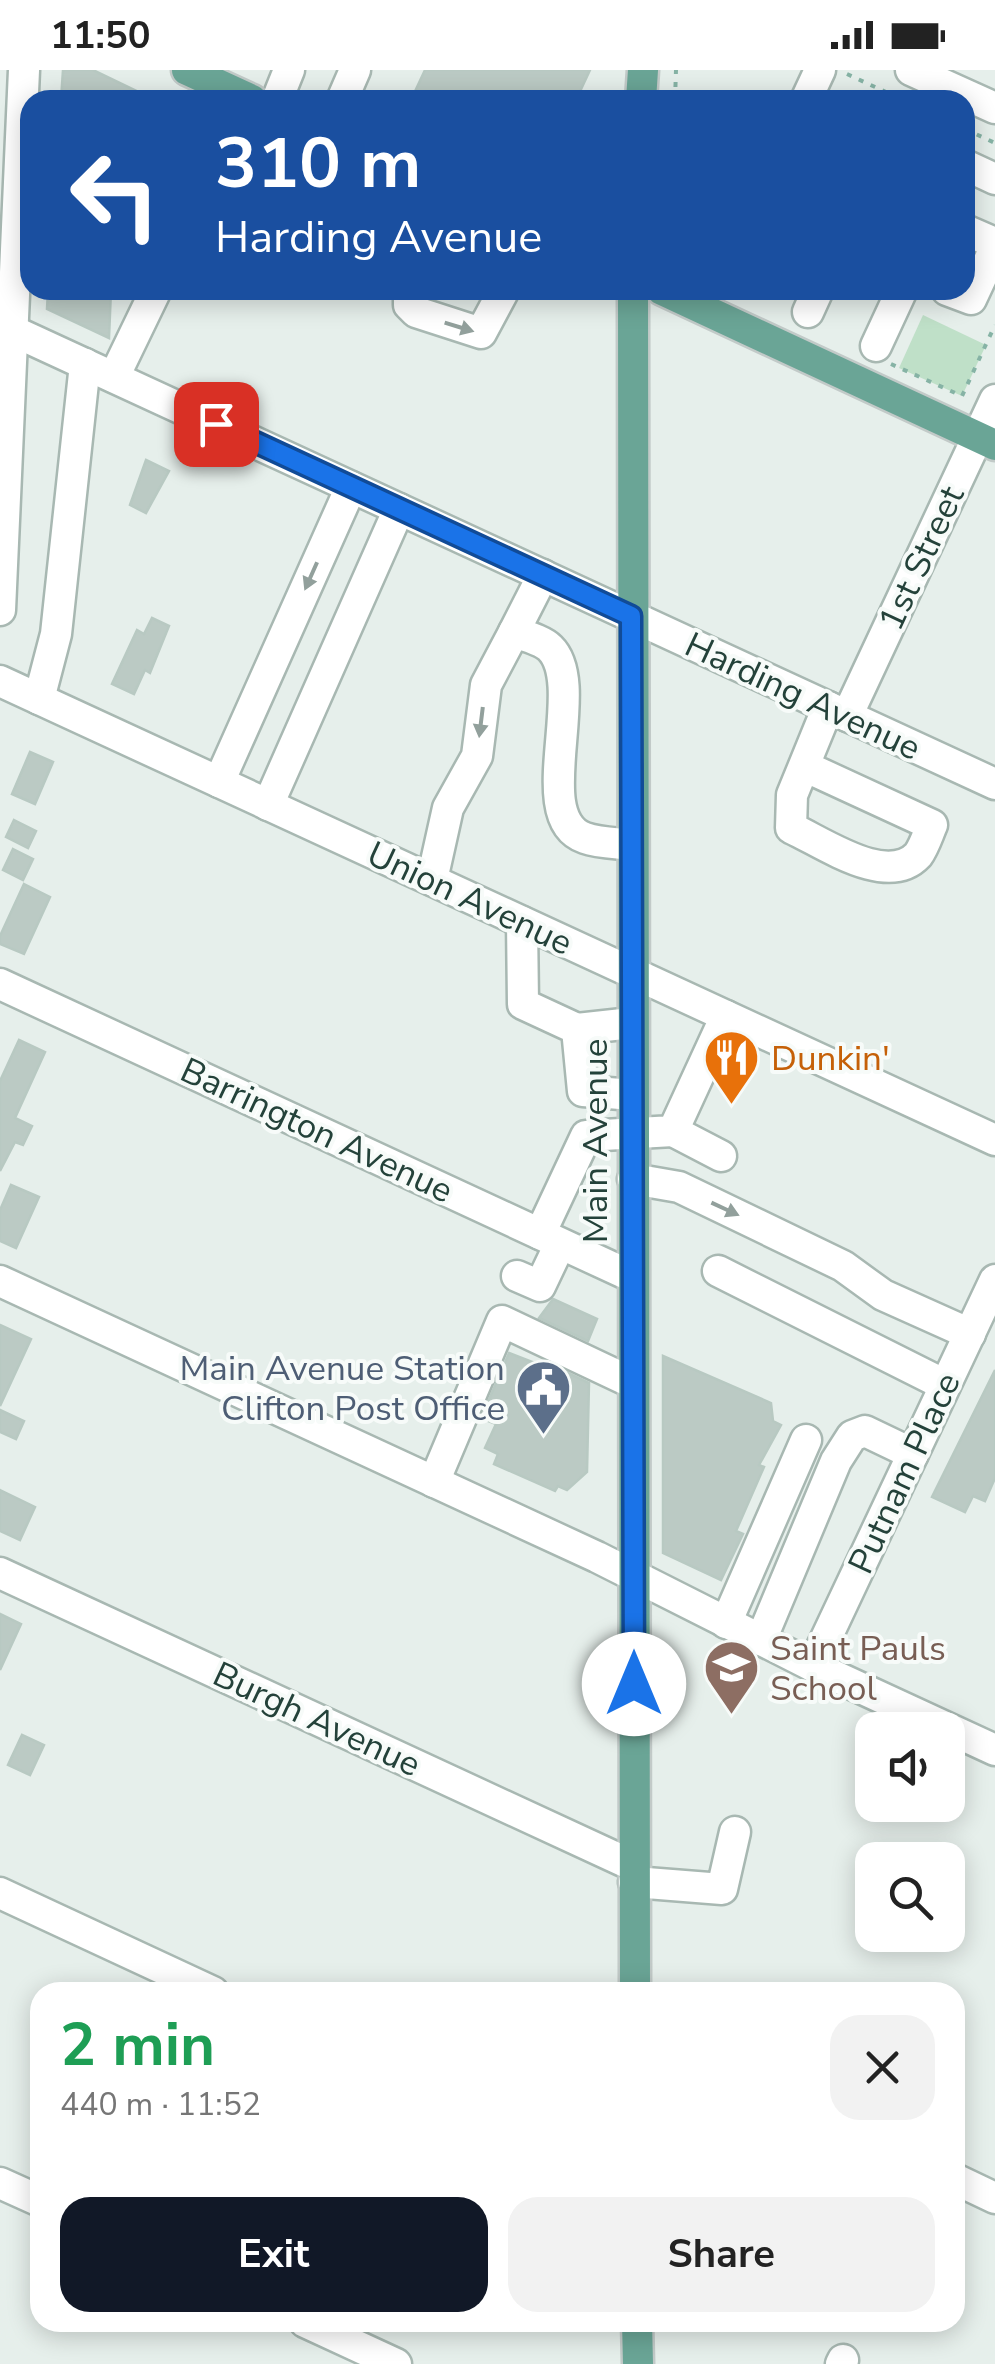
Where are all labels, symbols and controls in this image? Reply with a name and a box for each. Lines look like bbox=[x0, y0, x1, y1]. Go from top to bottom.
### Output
text: 11:50 bbox=[50, 10, 151, 61]
text: 310 m bbox=[215, 116, 421, 212]
icon: left bbox=[50, 130, 180, 260]
text: Harding Avenue bbox=[215, 207, 542, 268]
one-way arrow bbox=[444, 320, 475, 335]
pin bbox=[174, 382, 259, 467]
icon: arrive bbox=[189, 397, 244, 452]
street label: 1st Street bbox=[868, 478, 976, 638]
one-way arrow bbox=[303, 562, 320, 591]
street label: Harding Avenue bbox=[678, 621, 928, 772]
one-way arrow bbox=[473, 707, 489, 738]
street label: Union Avenue bbox=[360, 830, 580, 966]
restaurant icon: Dunkin' bbox=[702, 1028, 762, 1107]
place label: Dunkin' bbox=[771, 1035, 890, 1082]
street label: Main Avenue bbox=[572, 1039, 619, 1243]
street label: Barrington Avenue bbox=[173, 1047, 461, 1214]
one-way arrow bbox=[711, 1200, 740, 1217]
place label: Main Avenue Station Clifton Post Office bbox=[179, 1345, 505, 1432]
public building icon: Main Avenue Station Clifton Post Office bbox=[514, 1358, 574, 1437]
street label: Putnam Place bbox=[837, 1365, 972, 1581]
place label: Saint Pauls School bbox=[770, 1625, 946, 1712]
position arrow bbox=[582, 1632, 686, 1736]
school or university icon: Saint Pauls School bbox=[701, 1638, 761, 1717]
street label: Burgh Avenue bbox=[205, 1651, 428, 1788]
map controls bbox=[855, 1712, 965, 1952]
button: sound bbox=[855, 1712, 965, 1822]
button: search bbox=[855, 1842, 965, 1952]
text: 2 min bbox=[60, 2004, 215, 2086]
button: close bbox=[830, 2015, 935, 2120]
text: 440 m · 11:52 bbox=[60, 2083, 261, 2126]
button: Exit bbox=[60, 2197, 488, 2312]
button: Share bbox=[508, 2197, 935, 2312]

